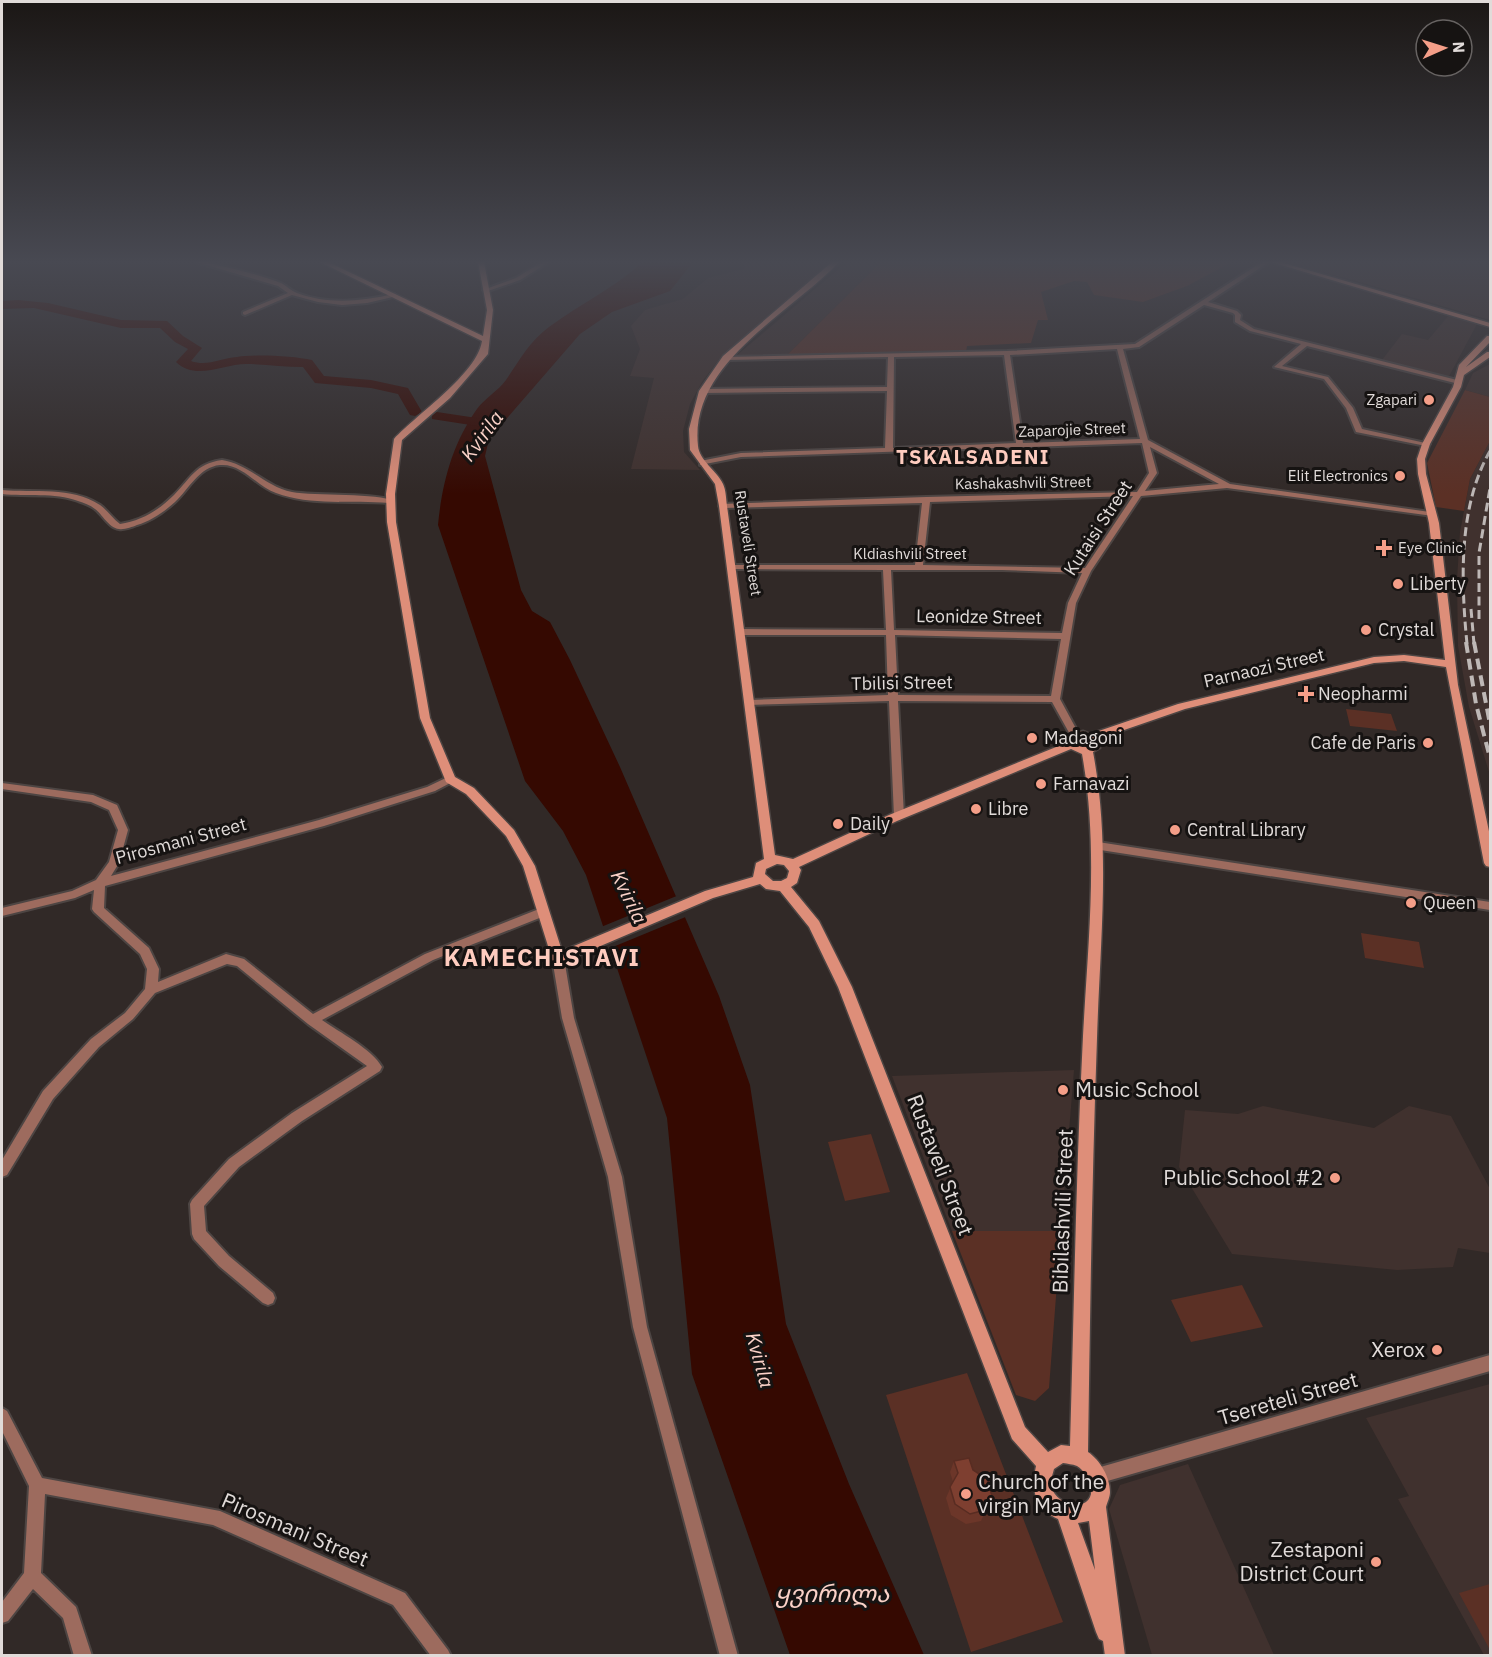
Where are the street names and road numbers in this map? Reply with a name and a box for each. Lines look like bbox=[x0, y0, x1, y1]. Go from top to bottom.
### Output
street label: Zaparojie Street bbox=[1018, 418, 1126, 441]
street label: Kashakashvili Street bbox=[955, 472, 1091, 493]
street label: Kutaisi Street bbox=[1058, 476, 1137, 580]
street label: Rustaveli Street bbox=[731, 489, 766, 597]
street label: Kldiashvili Street bbox=[853, 544, 967, 563]
street label: Leonidze Street bbox=[916, 604, 1042, 629]
street label: Parnaozi Street bbox=[1201, 642, 1327, 693]
street label: Tbilisi Street bbox=[851, 670, 953, 695]
street label: Pirosmani Street bbox=[113, 812, 249, 869]
street label: Rustaveli Street bbox=[901, 1090, 981, 1239]
street label: Bibilashvili Street bbox=[1045, 1128, 1079, 1294]
street label: Tsereteli Street bbox=[1215, 1365, 1361, 1431]
street label: Pirosmani Street bbox=[218, 1486, 373, 1573]

